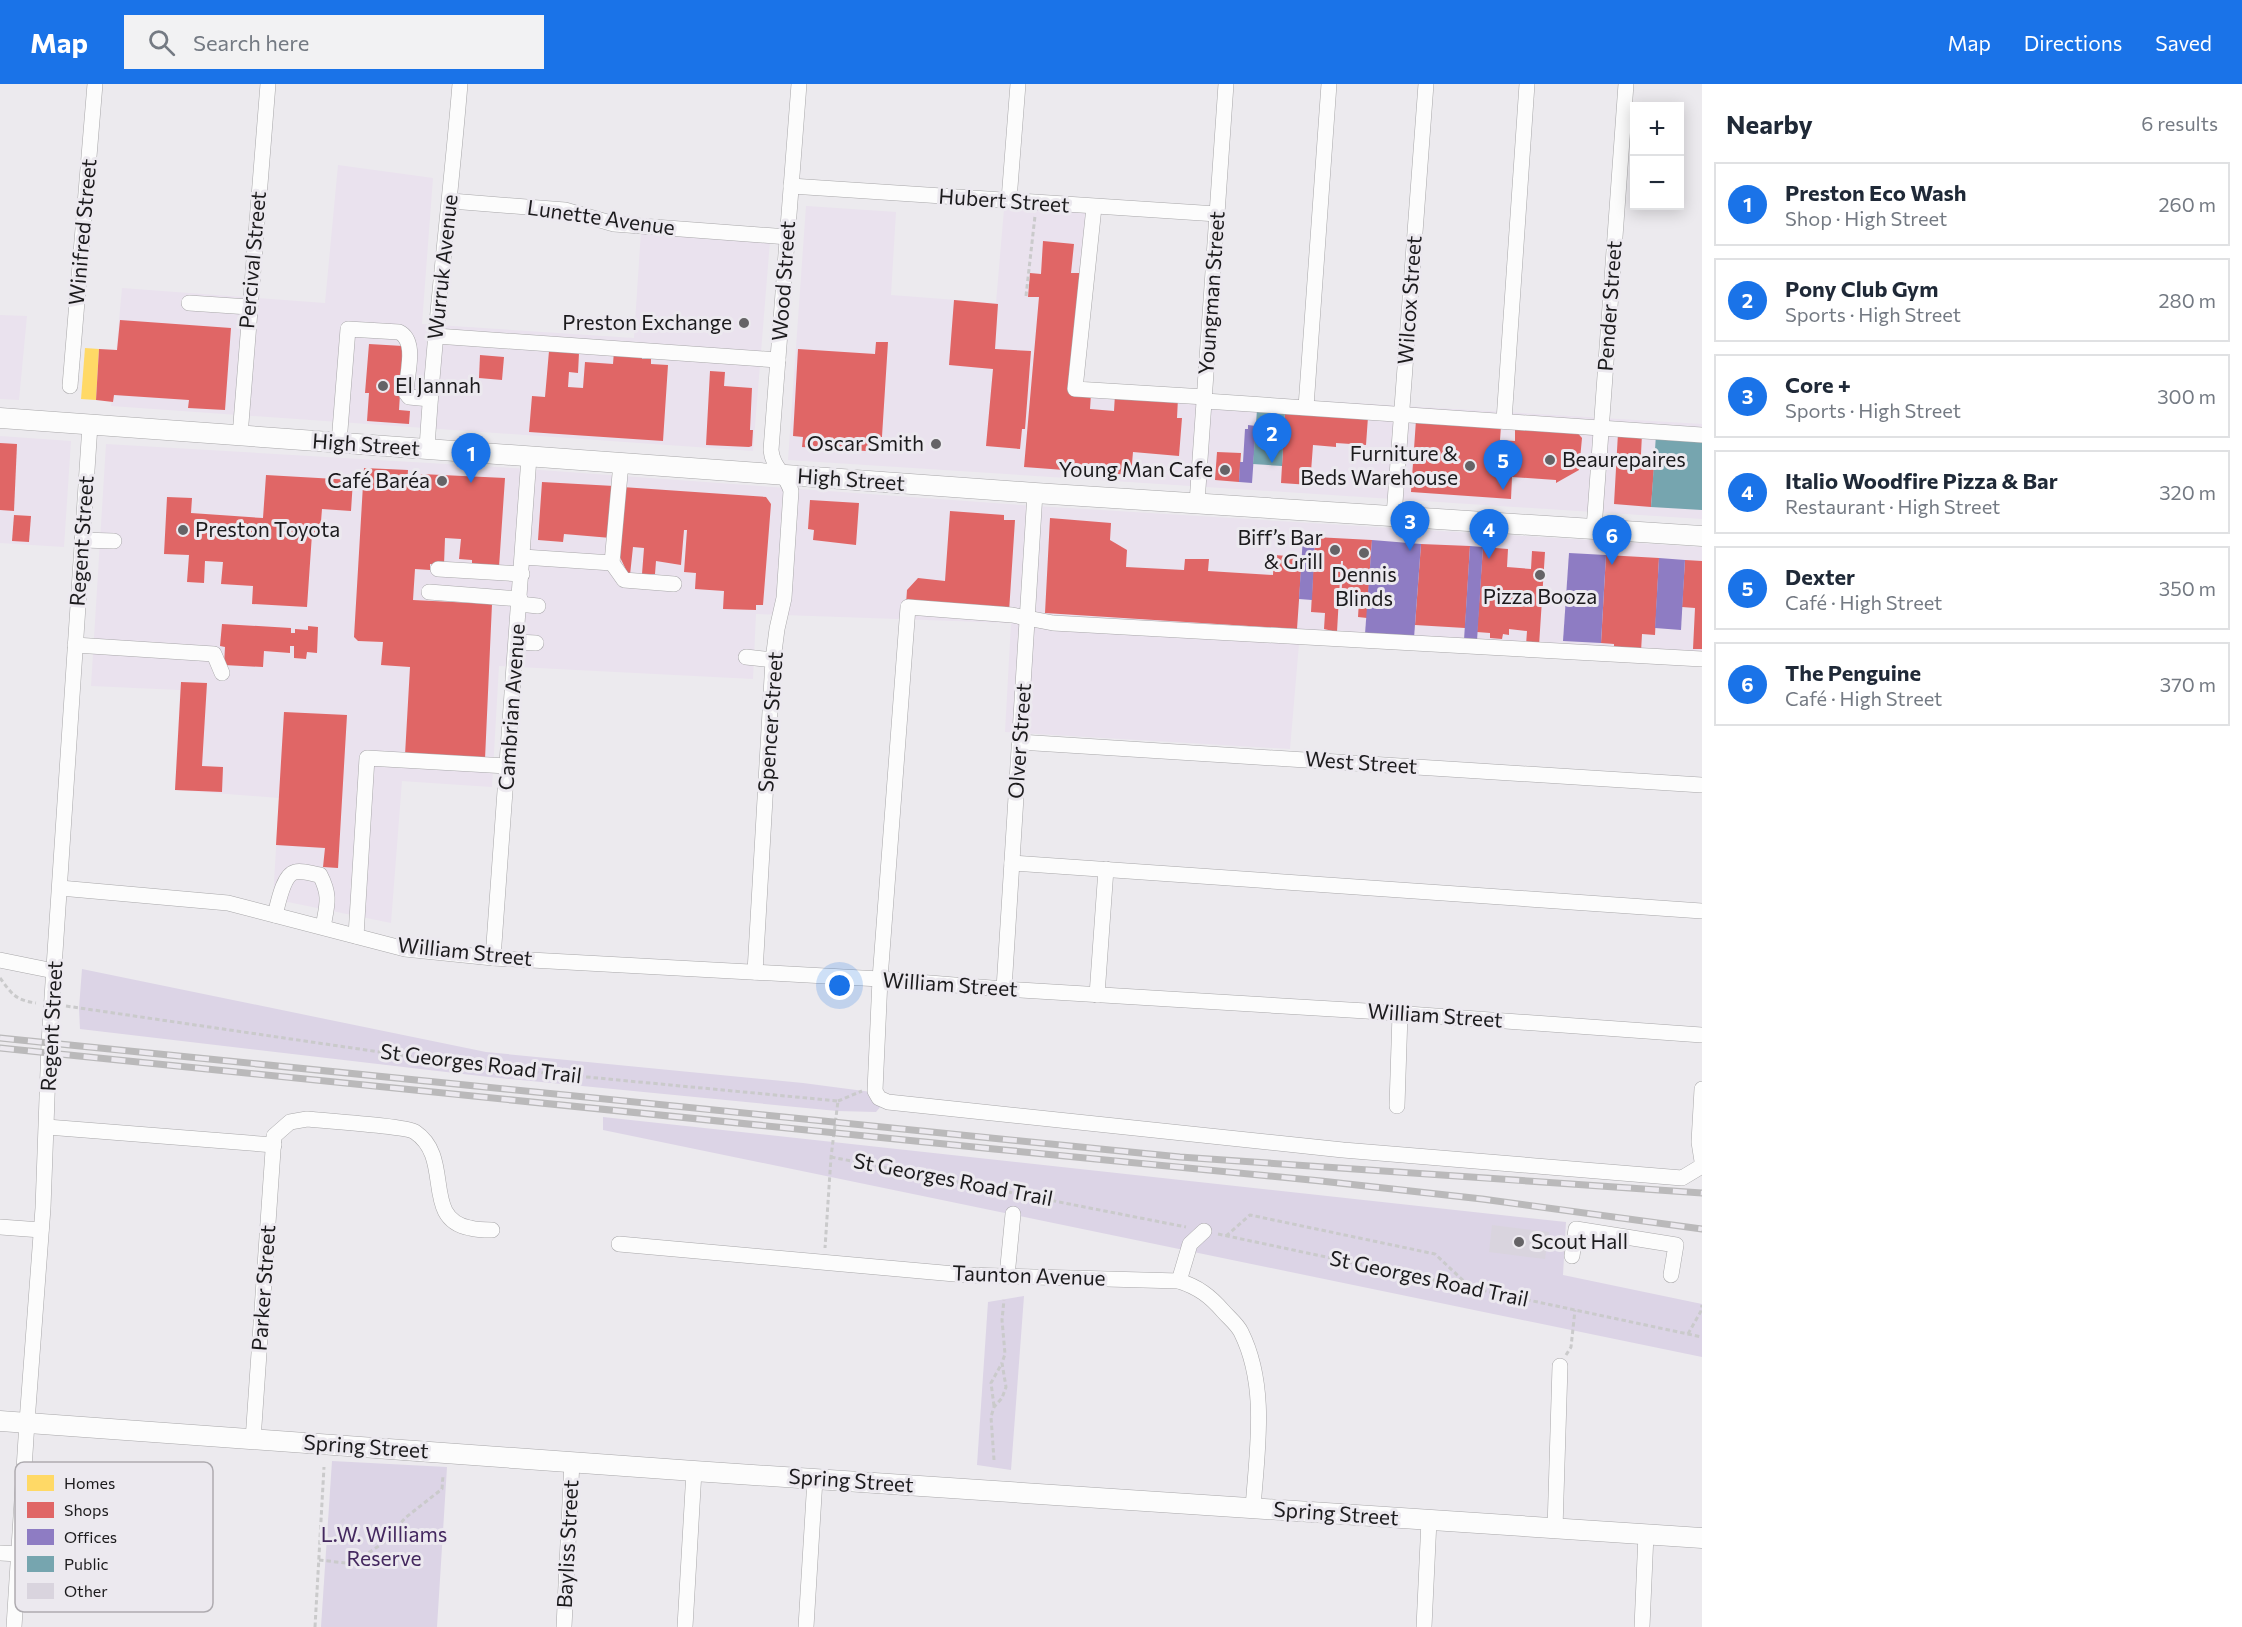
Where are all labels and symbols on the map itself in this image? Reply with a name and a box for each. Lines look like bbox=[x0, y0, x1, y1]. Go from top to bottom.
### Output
street label: Winifred Street bbox=[63, 157, 100, 306]
street label: Hubert Street bbox=[938, 182, 1070, 217]
street label: Percival Street bbox=[233, 190, 270, 330]
street label: Wurruk Avenue bbox=[421, 193, 462, 341]
street label: Lunette Avenue bbox=[526, 194, 677, 239]
street label: Youngman Street bbox=[1192, 210, 1229, 376]
street label: Wood Street bbox=[766, 220, 799, 342]
street label: Wilcox Street bbox=[1392, 235, 1425, 365]
street label: Pender Street bbox=[1591, 240, 1626, 372]
place label: Preston Exchange bbox=[562, 309, 732, 334]
marker: Preston Exchange bbox=[737, 316, 751, 330]
place label: El Jannah bbox=[395, 372, 481, 397]
marker: El Jannah bbox=[376, 379, 390, 393]
pin: 2 bbox=[1252, 414, 1292, 463]
street label: High Street bbox=[311, 427, 421, 460]
place label: Oscar Smith bbox=[807, 430, 924, 455]
pin: 1 bbox=[452, 434, 490, 483]
marker: Oscar Smith bbox=[929, 437, 943, 451]
place label: Furniture & Beds Warehouse bbox=[1300, 440, 1459, 489]
pin: 5 bbox=[1484, 440, 1522, 490]
place label: Beaurepaires bbox=[1562, 446, 1686, 471]
marker: Beaurepaires bbox=[1543, 453, 1557, 467]
place label: Young Man Cafe bbox=[1058, 456, 1213, 481]
marker: Furniture & Beds Warehouse bbox=[1463, 459, 1477, 473]
street label: High Street bbox=[796, 462, 906, 495]
marker: Young Man Cafe bbox=[1218, 463, 1232, 477]
place label: Café Baréa bbox=[327, 467, 430, 492]
marker: Café Baréa bbox=[435, 474, 449, 488]
street label: Regent Street bbox=[63, 475, 98, 607]
pin: 3 bbox=[1390, 502, 1430, 551]
pin: 4 bbox=[1470, 510, 1508, 559]
place label: Preston Toyota bbox=[195, 516, 340, 541]
pin: 6 bbox=[1592, 516, 1632, 565]
marker: Preston Toyota bbox=[176, 523, 190, 537]
place label: Biff’s Bar & Grill bbox=[1237, 524, 1323, 573]
marker: Biff’s Bar & Grill bbox=[1328, 543, 1342, 557]
marker: Dennis Blinds bbox=[1357, 546, 1371, 560]
place label: Dennis Blinds bbox=[1331, 561, 1397, 610]
marker: Pizza Booza bbox=[1533, 568, 1547, 582]
place label: Pizza Booza bbox=[1483, 583, 1597, 608]
street label: Cambrian Avenue bbox=[492, 623, 529, 791]
street label: Spencer Street bbox=[752, 651, 787, 793]
street label: Olver Street bbox=[1002, 682, 1035, 800]
street label: West Street bbox=[1304, 745, 1418, 778]
street label: William Street bbox=[396, 931, 534, 970]
street label: Regent Street bbox=[35, 960, 66, 1092]
street label: William Street bbox=[882, 966, 1019, 1001]
your location bbox=[825, 971, 854, 1000]
street label: William Street bbox=[1367, 997, 1504, 1032]
street label: St Georges Road Trail bbox=[379, 1038, 583, 1087]
street label: St Georges Road Trail bbox=[851, 1147, 1055, 1210]
street label: Parker Street bbox=[246, 1224, 279, 1352]
place label: Scout Hall bbox=[1531, 1228, 1628, 1253]
marker: Scout Hall bbox=[1512, 1235, 1526, 1249]
street label: St Georges Road Trail bbox=[1328, 1244, 1531, 1311]
street label: Taunton Avenue bbox=[952, 1259, 1106, 1290]
street label: Spring Street bbox=[303, 1429, 429, 1462]
legend bbox=[15, 1462, 213, 1612]
street label: Spring Street bbox=[788, 1463, 914, 1496]
text: Homes bbox=[64, 1473, 115, 1492]
street label: Bayliss Street bbox=[551, 1479, 582, 1609]
street label: Spring Street bbox=[1273, 1496, 1399, 1529]
text: Shops bbox=[64, 1500, 109, 1519]
park label: L.W. Williams Reserve bbox=[321, 1521, 447, 1570]
text: Offices bbox=[64, 1527, 117, 1546]
text: Public bbox=[64, 1554, 109, 1573]
text: Other bbox=[64, 1581, 108, 1600]

